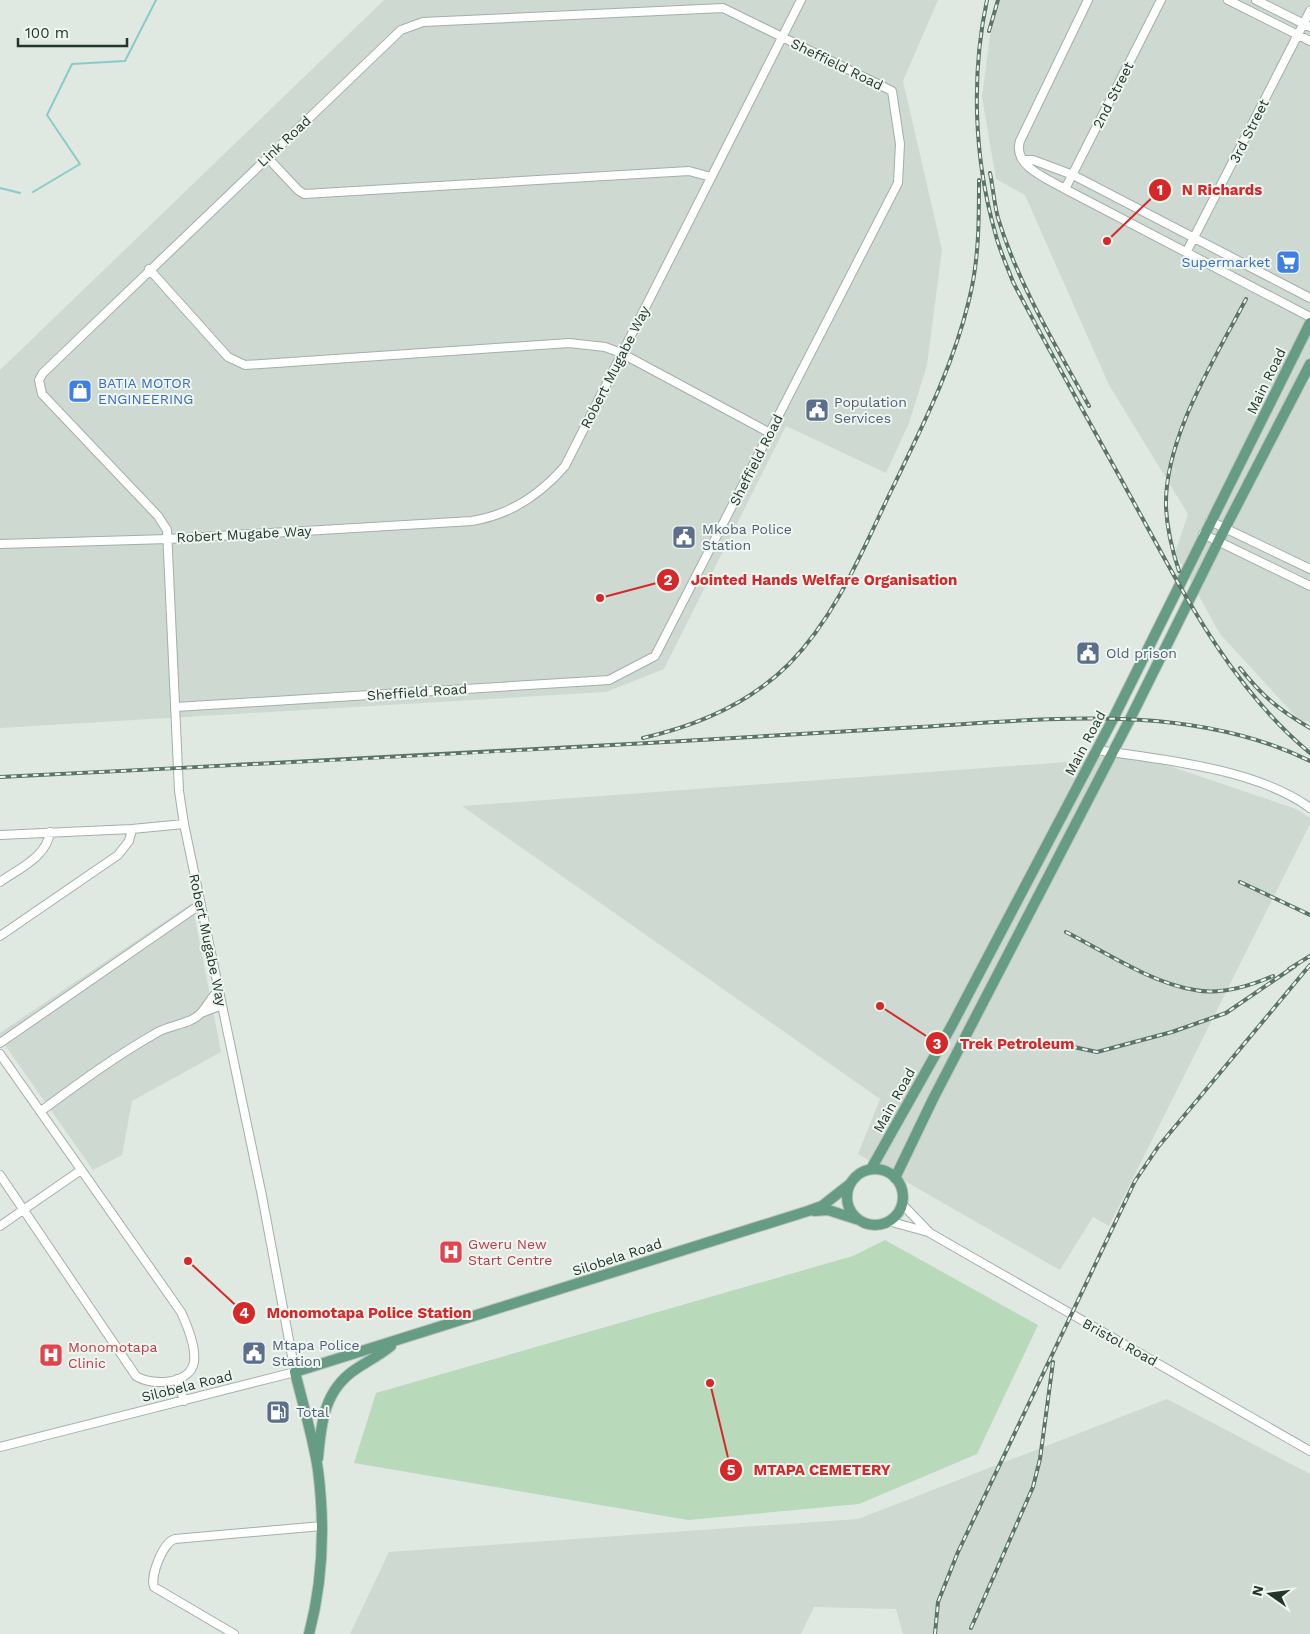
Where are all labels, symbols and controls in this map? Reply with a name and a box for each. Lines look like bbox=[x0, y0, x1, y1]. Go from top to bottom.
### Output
scale bar bbox=[18, 15, 126, 47]
text: 100 m bbox=[25, 24, 69, 42]
street label: Sheffield Road bbox=[788, 35, 886, 93]
street label: 2nd Street bbox=[1089, 59, 1137, 131]
street label: 3rd Street bbox=[1226, 96, 1272, 166]
street label: Link Road bbox=[254, 112, 314, 170]
callout: N Richards bbox=[1147, 175, 1273, 205]
text: 1 bbox=[1157, 181, 1163, 199]
text: N Richards bbox=[1182, 181, 1262, 199]
supermarket icon: Supermarket bbox=[1275, 249, 1301, 275]
place label: Supermarket bbox=[1181, 254, 1270, 270]
street label: Robert Mugabe Way bbox=[577, 303, 653, 431]
street label: Main Road bbox=[1243, 346, 1289, 416]
place label: BATIA MOTOR ENGINEERING bbox=[98, 375, 194, 407]
shop icon: BATIA MOTOR ENGINEERING bbox=[67, 378, 93, 404]
place label: Population Services bbox=[834, 394, 907, 426]
public building icon: Population Services bbox=[804, 397, 830, 423]
street label: Sheffield Road bbox=[726, 412, 786, 508]
place label: Mkoba Police Station bbox=[702, 521, 792, 553]
street label: Robert Mugabe Way bbox=[176, 522, 313, 546]
public building icon: Mkoba Police Station bbox=[671, 524, 697, 550]
callout: Jointed Hands Welfare Organisation bbox=[655, 565, 967, 595]
text: 2 bbox=[664, 571, 673, 589]
text: Jointed Hands Welfare Organisation bbox=[691, 571, 957, 589]
public building icon: Old prison bbox=[1075, 640, 1101, 666]
place label: Old prison bbox=[1106, 645, 1177, 661]
street label: Sheffield Road bbox=[366, 681, 468, 703]
street label: Main Road bbox=[1061, 708, 1109, 778]
street label: Robert Mugabe Way bbox=[186, 872, 230, 1008]
callout: Trek Petroleum bbox=[924, 1028, 1084, 1058]
text: 3 bbox=[933, 1035, 942, 1053]
text: Trek Petroleum bbox=[960, 1035, 1074, 1053]
street label: Main Road bbox=[870, 1065, 918, 1135]
street label: Silobela Road bbox=[570, 1235, 664, 1279]
place label: Gweru New Start Centre bbox=[468, 1236, 552, 1268]
hospital icon: Gweru New Start Centre bbox=[438, 1239, 464, 1265]
callout: Monomotapa Police Station bbox=[231, 1298, 481, 1328]
text: 4 bbox=[239, 1304, 249, 1322]
text: Monomotapa Police Station bbox=[267, 1304, 471, 1322]
street label: Bristol Road bbox=[1080, 1315, 1160, 1369]
place label: Mtapa Police Station bbox=[272, 1337, 360, 1369]
place label: Monomotapa Clinic bbox=[68, 1339, 157, 1371]
public building icon: Mtapa Police Station bbox=[241, 1340, 267, 1366]
hospital icon: Monomotapa Clinic bbox=[38, 1342, 64, 1368]
street label: Silobela Road bbox=[140, 1367, 234, 1405]
fuel station icon: Total bbox=[265, 1399, 291, 1425]
place label: Total bbox=[296, 1404, 330, 1420]
callout: MTAPA CEMETERY bbox=[718, 1455, 901, 1485]
text: 5 bbox=[727, 1461, 736, 1479]
text: MTAPA CEMETERY bbox=[753, 1461, 891, 1479]
north arrow bbox=[1245, 1569, 1295, 1619]
text: N bbox=[1248, 1584, 1266, 1598]

